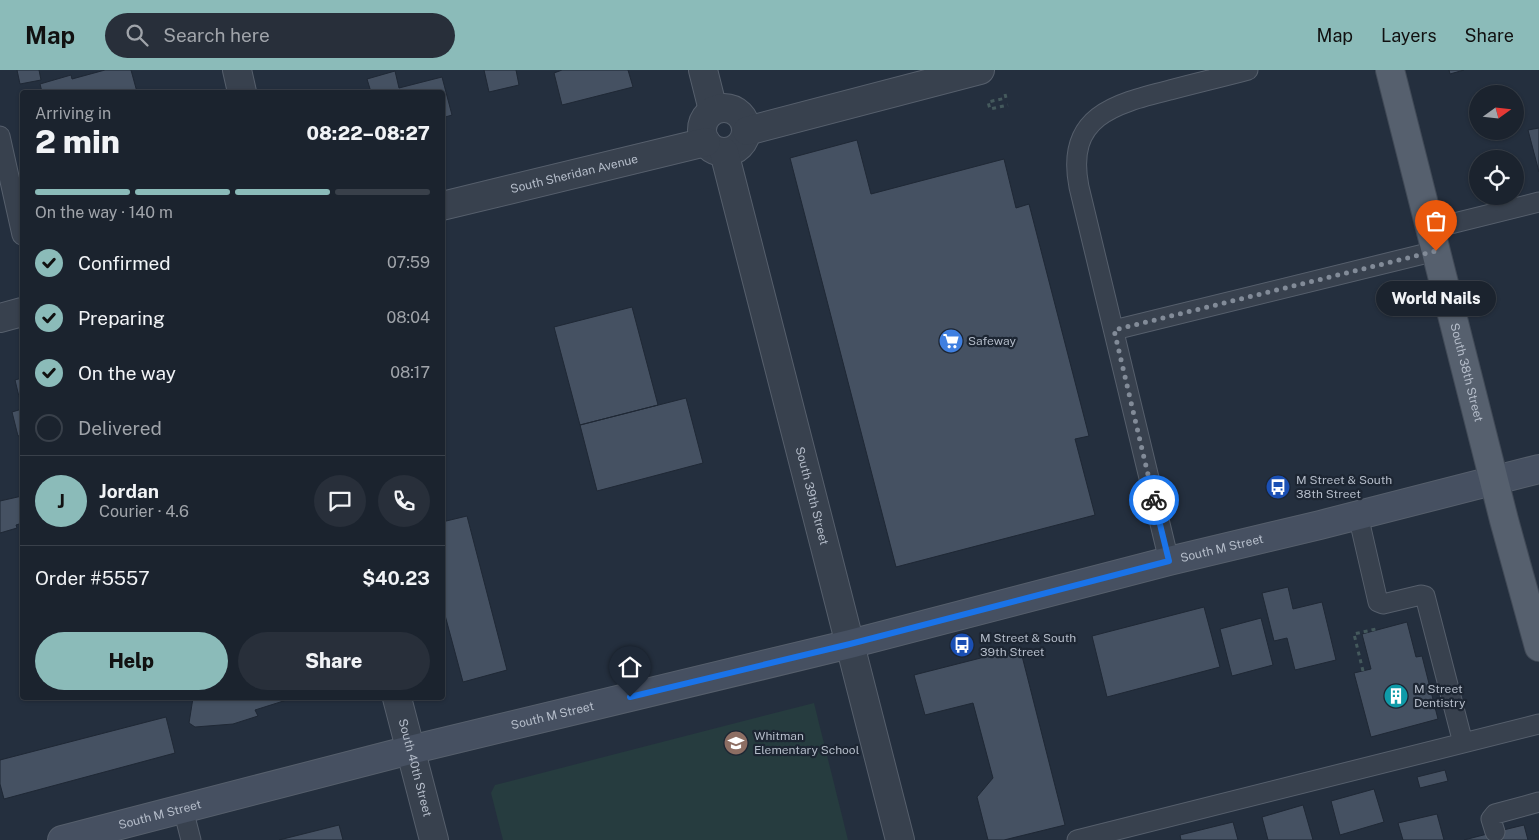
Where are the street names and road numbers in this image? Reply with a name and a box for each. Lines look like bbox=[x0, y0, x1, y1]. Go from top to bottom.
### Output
street label: South Sheridan Avenue bbox=[509, 152, 640, 196]
street label: South 38th Street bbox=[1447, 322, 1486, 424]
street label: South 39th Street bbox=[793, 445, 831, 547]
street label: South M Street bbox=[1179, 532, 1265, 565]
street label: South M Street bbox=[510, 699, 596, 732]
street label: South 40th Street bbox=[396, 717, 435, 819]
street label: South M Street bbox=[117, 797, 203, 832]

